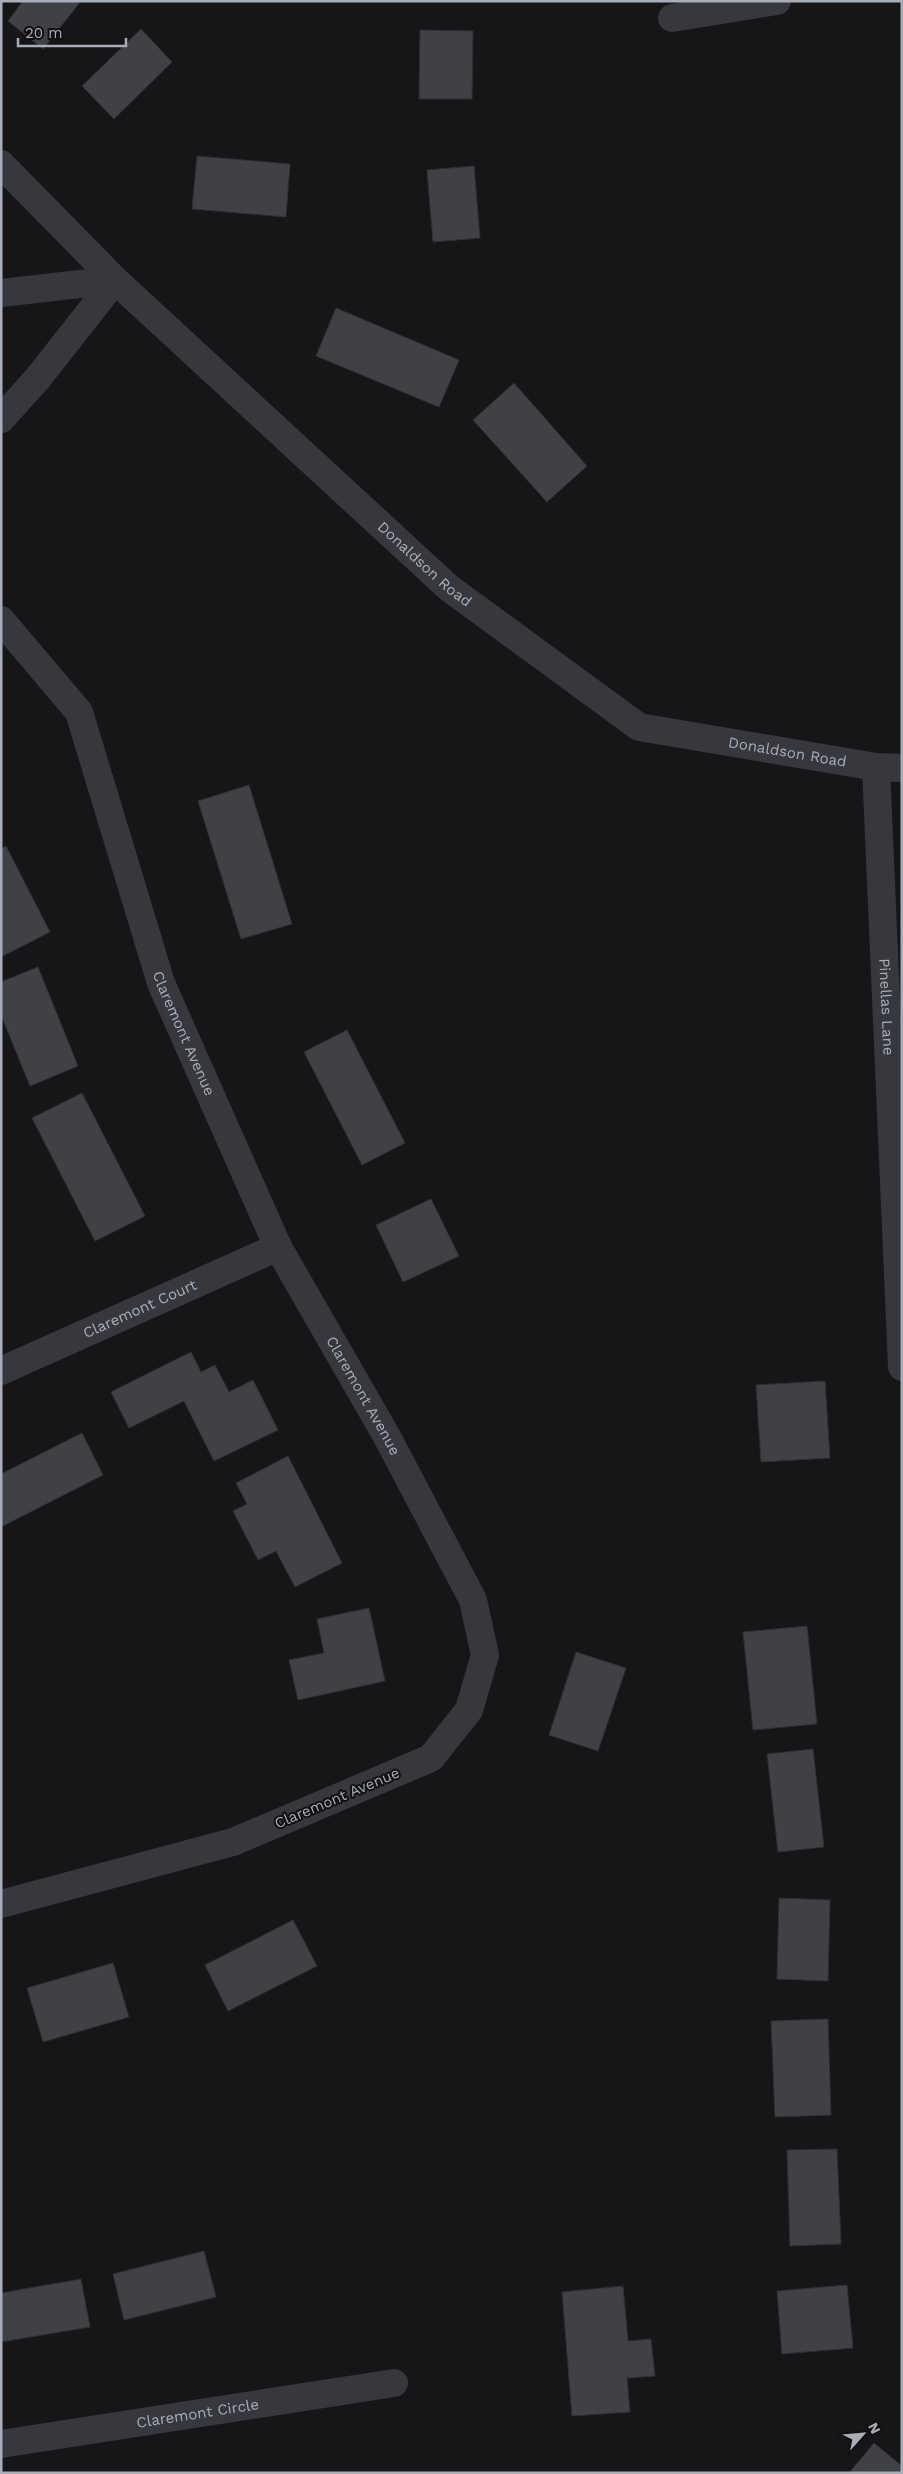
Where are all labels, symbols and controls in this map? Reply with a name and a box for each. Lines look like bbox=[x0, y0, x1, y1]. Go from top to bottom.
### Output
scale bar bbox=[18, 15, 125, 47]
text: 20 m bbox=[25, 24, 63, 42]
street label: Donaldson Road bbox=[374, 518, 475, 610]
street label: Donaldson Road bbox=[727, 733, 848, 771]
street label: Pinellas Lane bbox=[875, 958, 897, 1056]
street label: Claremont Avenue bbox=[149, 969, 219, 1099]
street label: Claremont Court bbox=[80, 1275, 200, 1342]
street label: Claremont Avenue bbox=[322, 1333, 404, 1459]
street label: Claremont Avenue bbox=[272, 1763, 402, 1833]
street label: Claremont Circle bbox=[135, 2395, 260, 2432]
north arrow bbox=[838, 2409, 888, 2459]
text: N bbox=[865, 2420, 884, 2436]

